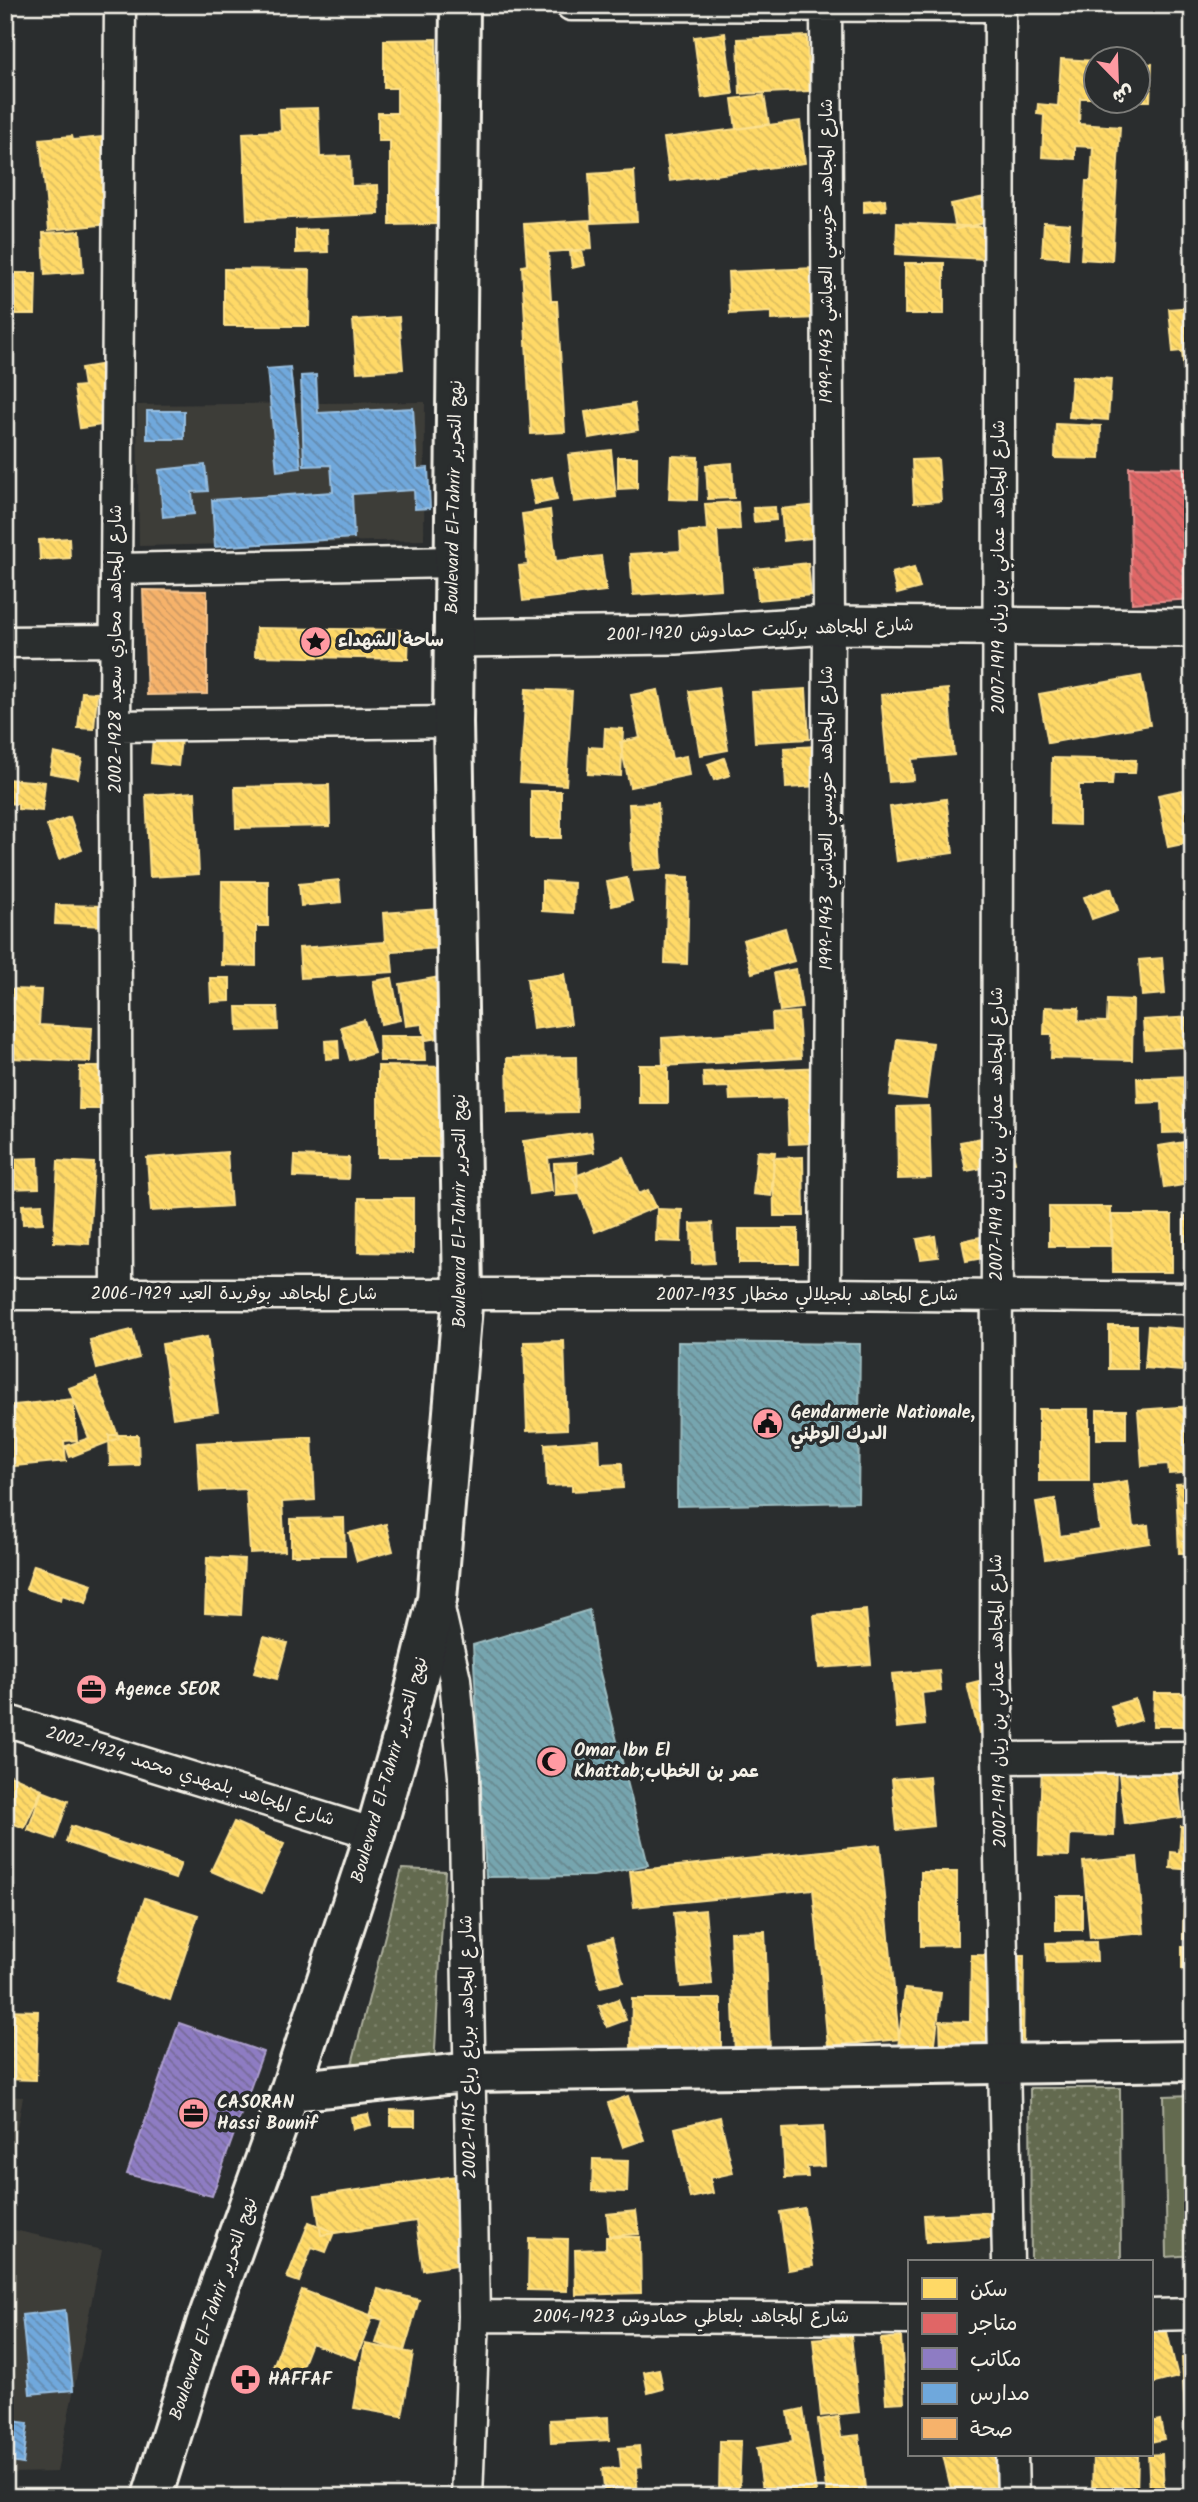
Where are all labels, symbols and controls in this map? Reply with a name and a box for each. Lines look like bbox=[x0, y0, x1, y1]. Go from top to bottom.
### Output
north arrow bbox=[1082, 46, 1152, 116]
text: ش bbox=[1107, 76, 1138, 112]
street label: شارع المجاهد خويسي العياشي 1943-1999 bbox=[813, 98, 842, 404]
street label: Boulevard El-Tahrir نهج التحرير bbox=[438, 380, 472, 614]
street label: شارع المجاهد عماني بن زيان 1919-2007 bbox=[985, 420, 1014, 714]
street label: شارع المجاهد محاري سعيد 1928-2002 bbox=[102, 505, 131, 794]
street label: شارع المجاهد بركليت حمادوش 1920-2001 bbox=[606, 611, 914, 651]
place icon: ساحة الشهداء bbox=[298, 624, 332, 658]
place label: ساحة الشهداء bbox=[338, 627, 444, 656]
street label: شارع المجاهد خويسي العياشي 1943-1999 bbox=[813, 665, 842, 971]
street label: شارع المجاهد عماني بن زيان 1919-2007 bbox=[983, 987, 1012, 1281]
street label: Boulevard El-Tahrir نهج التحرير bbox=[446, 1094, 475, 1328]
street label: شارع المجاهد بوفريدة العيد 1929-2006 bbox=[91, 1280, 377, 1309]
street label: شارع المجاهد بلجيلالي مخطار 1935-2007 bbox=[656, 1281, 958, 1310]
place label: Gendarmerie Nationale, الدرك الوطني bbox=[791, 1399, 975, 1449]
public building icon: Gendarmerie Nationale, الدرك الوطني bbox=[751, 1406, 785, 1440]
street label: شارع المجاهد عماني بن زيان 1919-2007 bbox=[982, 1554, 1016, 1848]
street label: Boulevard El-Tahrir نهج التحرير bbox=[344, 1654, 436, 1886]
office icon: Agence SEOR bbox=[75, 1673, 109, 1707]
place label: Agence SEOR bbox=[115, 1676, 220, 1705]
street label: شارع المجاهد بلمهدي محمد 1924-2002 bbox=[42, 1719, 338, 1835]
place label: Omar Ibn El Khattab;عمر بن الخطاب bbox=[574, 1737, 759, 1787]
mosque icon: Omar Ibn El Khattab;عمر بن الخطاب bbox=[534, 1744, 568, 1778]
street label: شار ع المجاهد برباع رباع 1915-2002 bbox=[452, 1915, 486, 2179]
place label: CASORAN Hassi Bounif bbox=[217, 2089, 319, 2139]
office icon: CASORAN Hassi Bounif bbox=[177, 2096, 211, 2130]
street label: Boulevard El-Tahrir نهج التحرير bbox=[162, 2194, 266, 2424]
legend bbox=[908, 2260, 1152, 2456]
text: سكن bbox=[970, 2274, 1008, 2307]
street label: شارع المجاهد بلعاطي حمادوش 1923-2004 bbox=[533, 2303, 849, 2332]
text: متاجر bbox=[968, 2308, 1017, 2341]
text: مكاتب bbox=[970, 2344, 1022, 2377]
pharmacy icon: HAFFAF bbox=[228, 2363, 262, 2397]
place label: HAFFAF bbox=[268, 2366, 333, 2395]
text: مدارس bbox=[970, 2378, 1030, 2411]
text: صحة bbox=[970, 2414, 1013, 2447]

